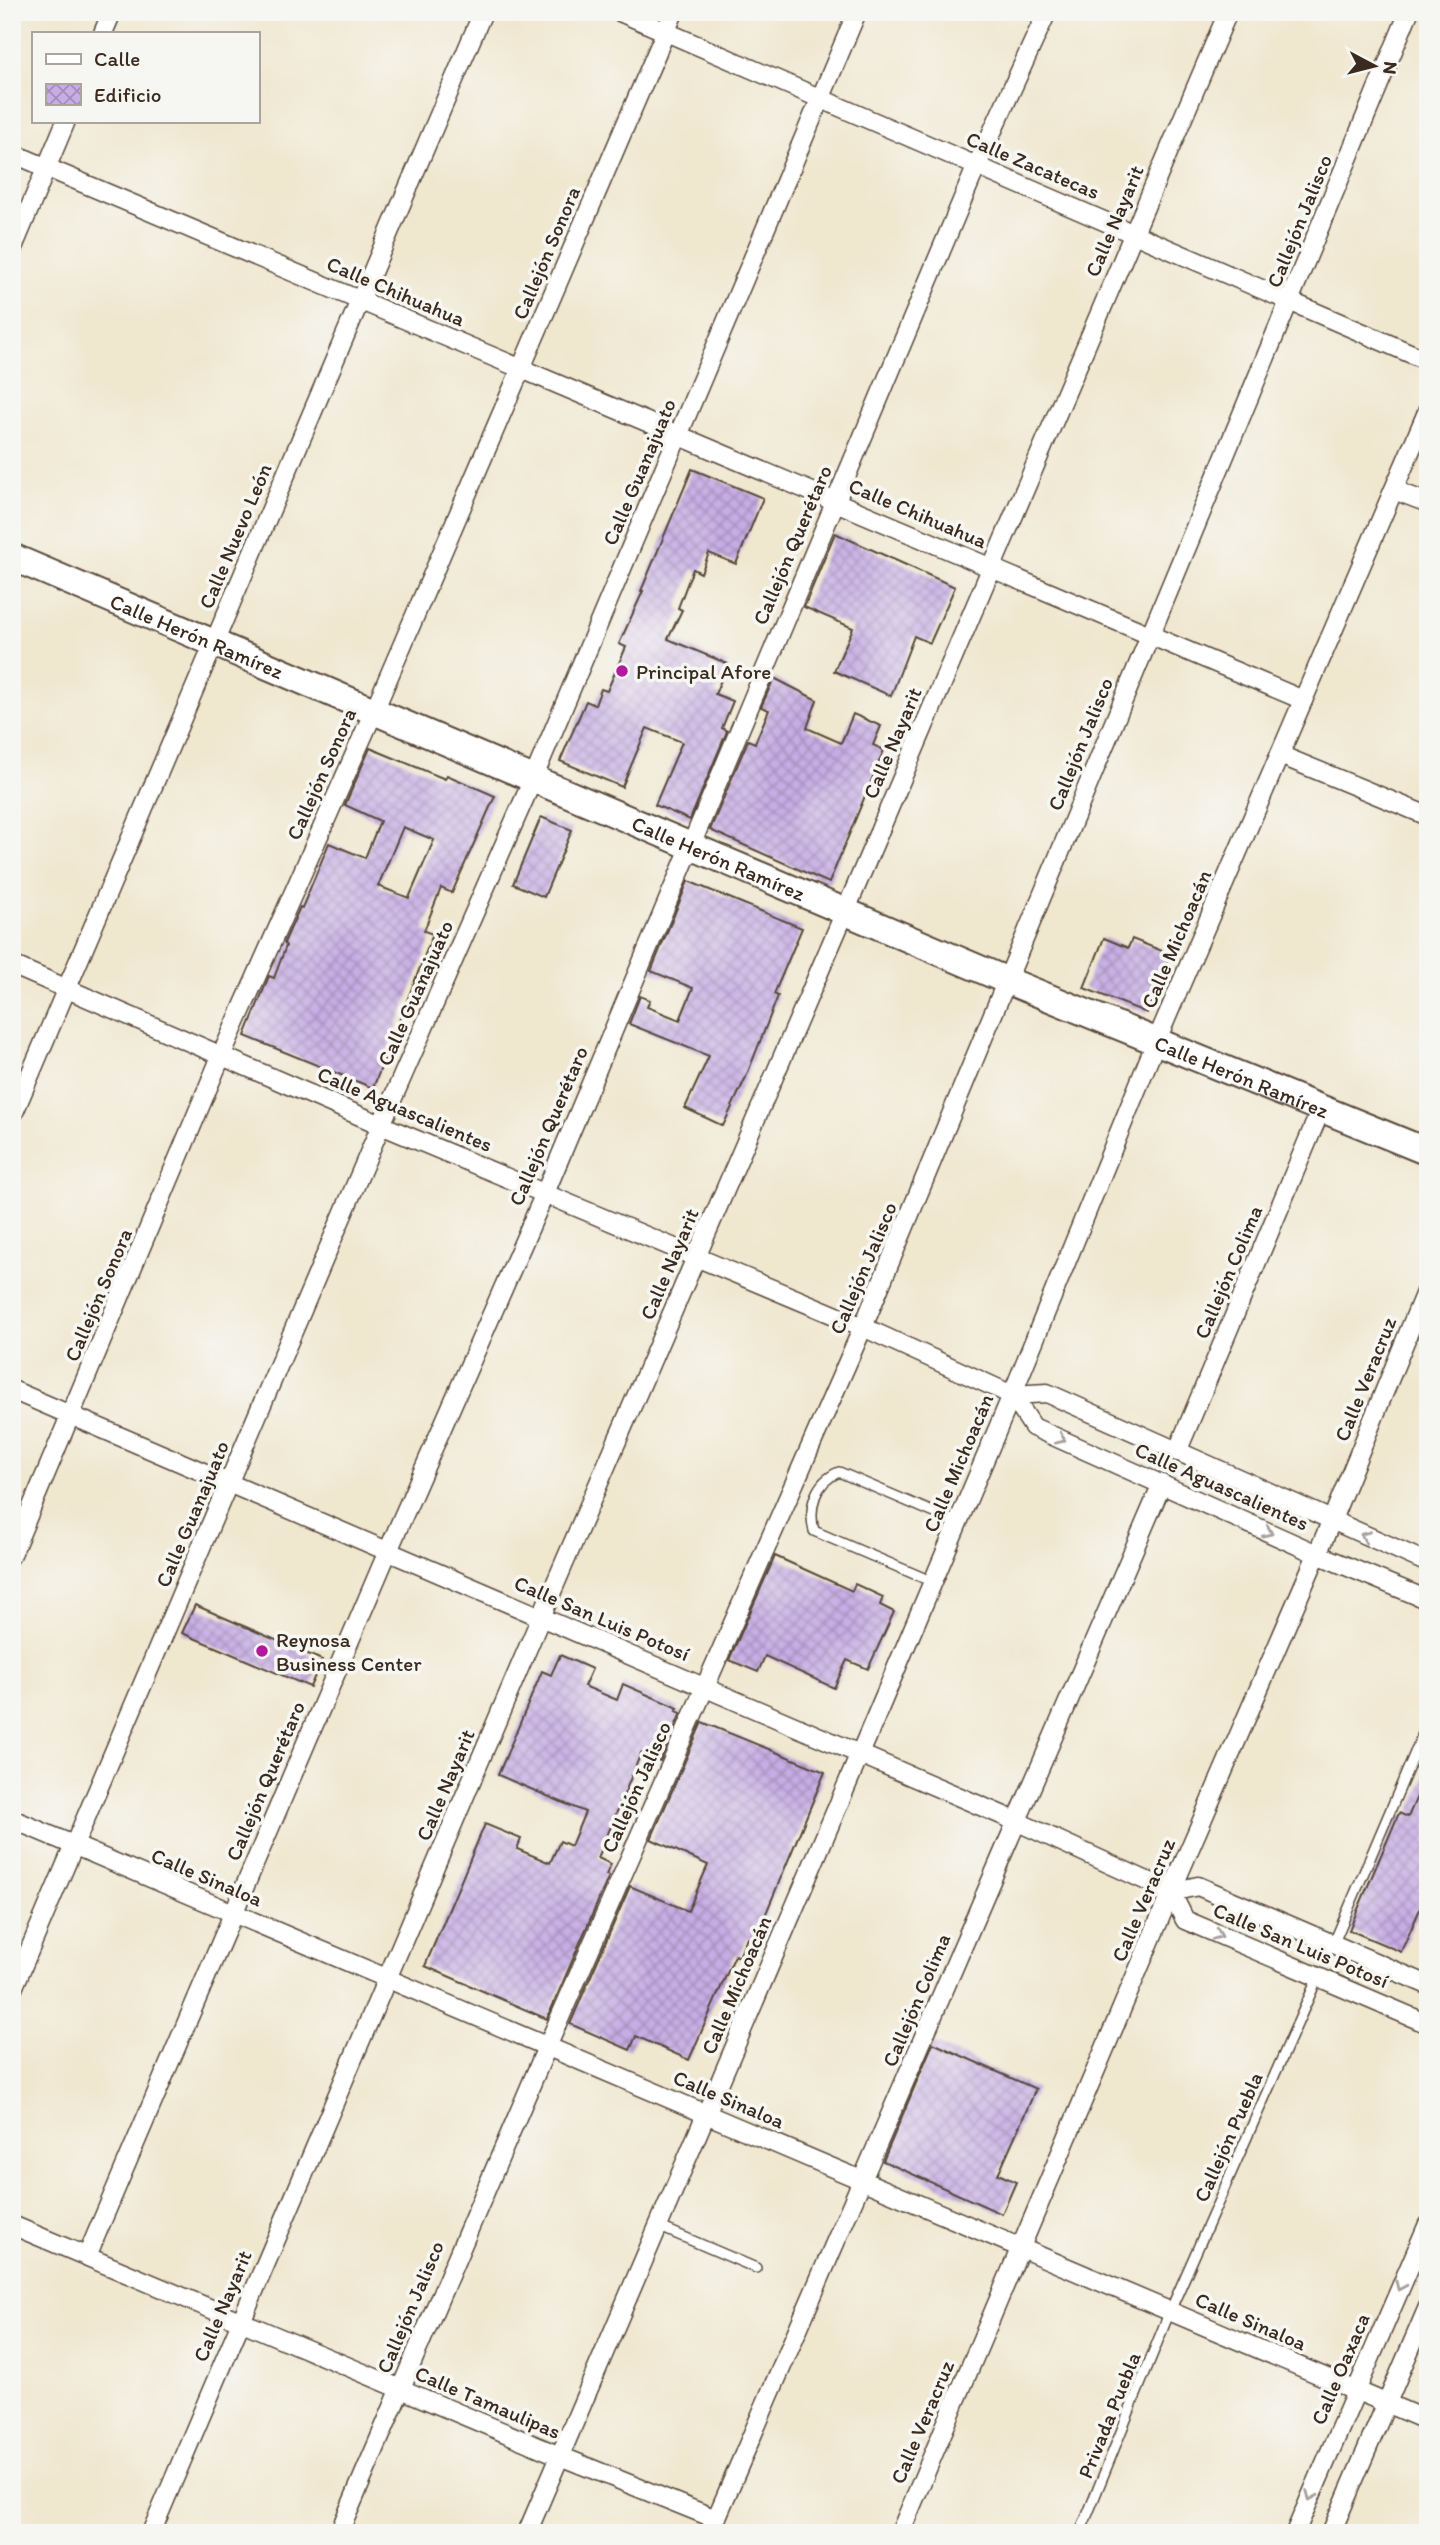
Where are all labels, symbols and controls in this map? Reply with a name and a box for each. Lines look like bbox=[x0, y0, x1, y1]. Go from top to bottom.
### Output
legend bbox=[32, 32, 259, 122]
north arrow bbox=[1338, 32, 1408, 102]
text: Calle bbox=[94, 46, 140, 71]
text: N bbox=[1378, 60, 1403, 76]
text: Edificio bbox=[94, 82, 162, 107]
street label: Calle Zacatecas bbox=[963, 126, 1103, 204]
street label: Callejón Jalisco bbox=[1261, 151, 1337, 291]
street label: Calle Nayarit bbox=[1079, 161, 1149, 280]
street label: Callejón Sonora bbox=[507, 183, 585, 323]
street label: Calle Chihuahua bbox=[323, 251, 469, 331]
street label: Calle Guanajuato bbox=[597, 395, 681, 549]
street label: Calle Nuevo León bbox=[193, 459, 277, 612]
street label: Callejón Querétaro bbox=[747, 461, 837, 629]
street label: Calle Chihuahua bbox=[845, 473, 991, 553]
street label: Calle Herón Ramírez bbox=[107, 588, 288, 684]
place label: Principal Afore bbox=[636, 659, 771, 684]
marker: Principal Afore bbox=[614, 663, 630, 679]
street label: Callejón Jalisco bbox=[1042, 674, 1118, 814]
street label: Calle Nayarit bbox=[857, 683, 927, 802]
street label: Callejón Sonora bbox=[281, 704, 361, 844]
street label: Calle Herón Ramírez bbox=[628, 810, 809, 906]
street label: Calle Michoacán bbox=[1136, 866, 1216, 1012]
street label: Calle Guanajuato bbox=[372, 916, 458, 1070]
street label: Calle Herón Ramírez bbox=[1151, 1030, 1333, 1123]
street label: Callejón Querétaro bbox=[503, 1042, 593, 1210]
street label: Calle Aguascalientes bbox=[314, 1061, 496, 1157]
street label: Callejón Jalisco bbox=[824, 1198, 902, 1338]
street label: Callejón Colima bbox=[1189, 1202, 1267, 1342]
street label: Calle Nayarit bbox=[634, 1204, 704, 1323]
street label: Callejón Sonora bbox=[59, 1225, 137, 1365]
street label: Calle Veracruz bbox=[1329, 1313, 1401, 1445]
street label: Calle Michoacán bbox=[918, 1390, 998, 1536]
one-way arrow bbox=[1053, 1431, 1066, 1445]
street label: Calle Aguascalientes bbox=[1131, 1436, 1313, 1536]
street label: Calle Guanajuato bbox=[150, 1437, 234, 1591]
one-way arrow bbox=[1261, 1524, 1273, 1538]
one-way arrow bbox=[1360, 1530, 1372, 1544]
street label: Calle San Luis Potosí bbox=[511, 1570, 694, 1667]
place label: Reynosa Business Center bbox=[276, 1627, 422, 1676]
marker: Reynosa Business Center bbox=[254, 1643, 270, 1659]
street label: Callejón Querétaro bbox=[220, 1697, 310, 1865]
street label: Callejón Jalisco bbox=[596, 1717, 676, 1857]
street label: Calle Nayarit bbox=[410, 1725, 480, 1844]
street label: Calle Veracruz bbox=[1106, 1834, 1180, 1966]
street label: Calle Sinaloa bbox=[148, 1842, 267, 1912]
street label: Calle San Luis Potosí bbox=[1210, 1897, 1393, 1994]
street label: Calle Michoacán bbox=[696, 1912, 776, 2058]
one-way arrow bbox=[1212, 1926, 1224, 1940]
street label: Callejón Colima bbox=[877, 1930, 955, 2070]
street label: Calle Sinaloa bbox=[670, 2064, 789, 2134]
street label: Callejón Puebla bbox=[1188, 2068, 1268, 2206]
street label: Callejón Jalisco bbox=[371, 2237, 449, 2377]
street label: Calle Nayarit bbox=[187, 2246, 257, 2365]
one-way arrow bbox=[1394, 2279, 1408, 2292]
street label: Calle Sinaloa bbox=[1192, 2286, 1311, 2356]
street label: Calle Oaxaca bbox=[1305, 2309, 1375, 2429]
street label: Privada Puebla bbox=[1072, 2348, 1146, 2482]
street label: Calle Veracruz bbox=[885, 2356, 959, 2488]
street label: Calle Tamaulipas bbox=[411, 2360, 565, 2444]
one-way arrow bbox=[1305, 2488, 1319, 2501]

